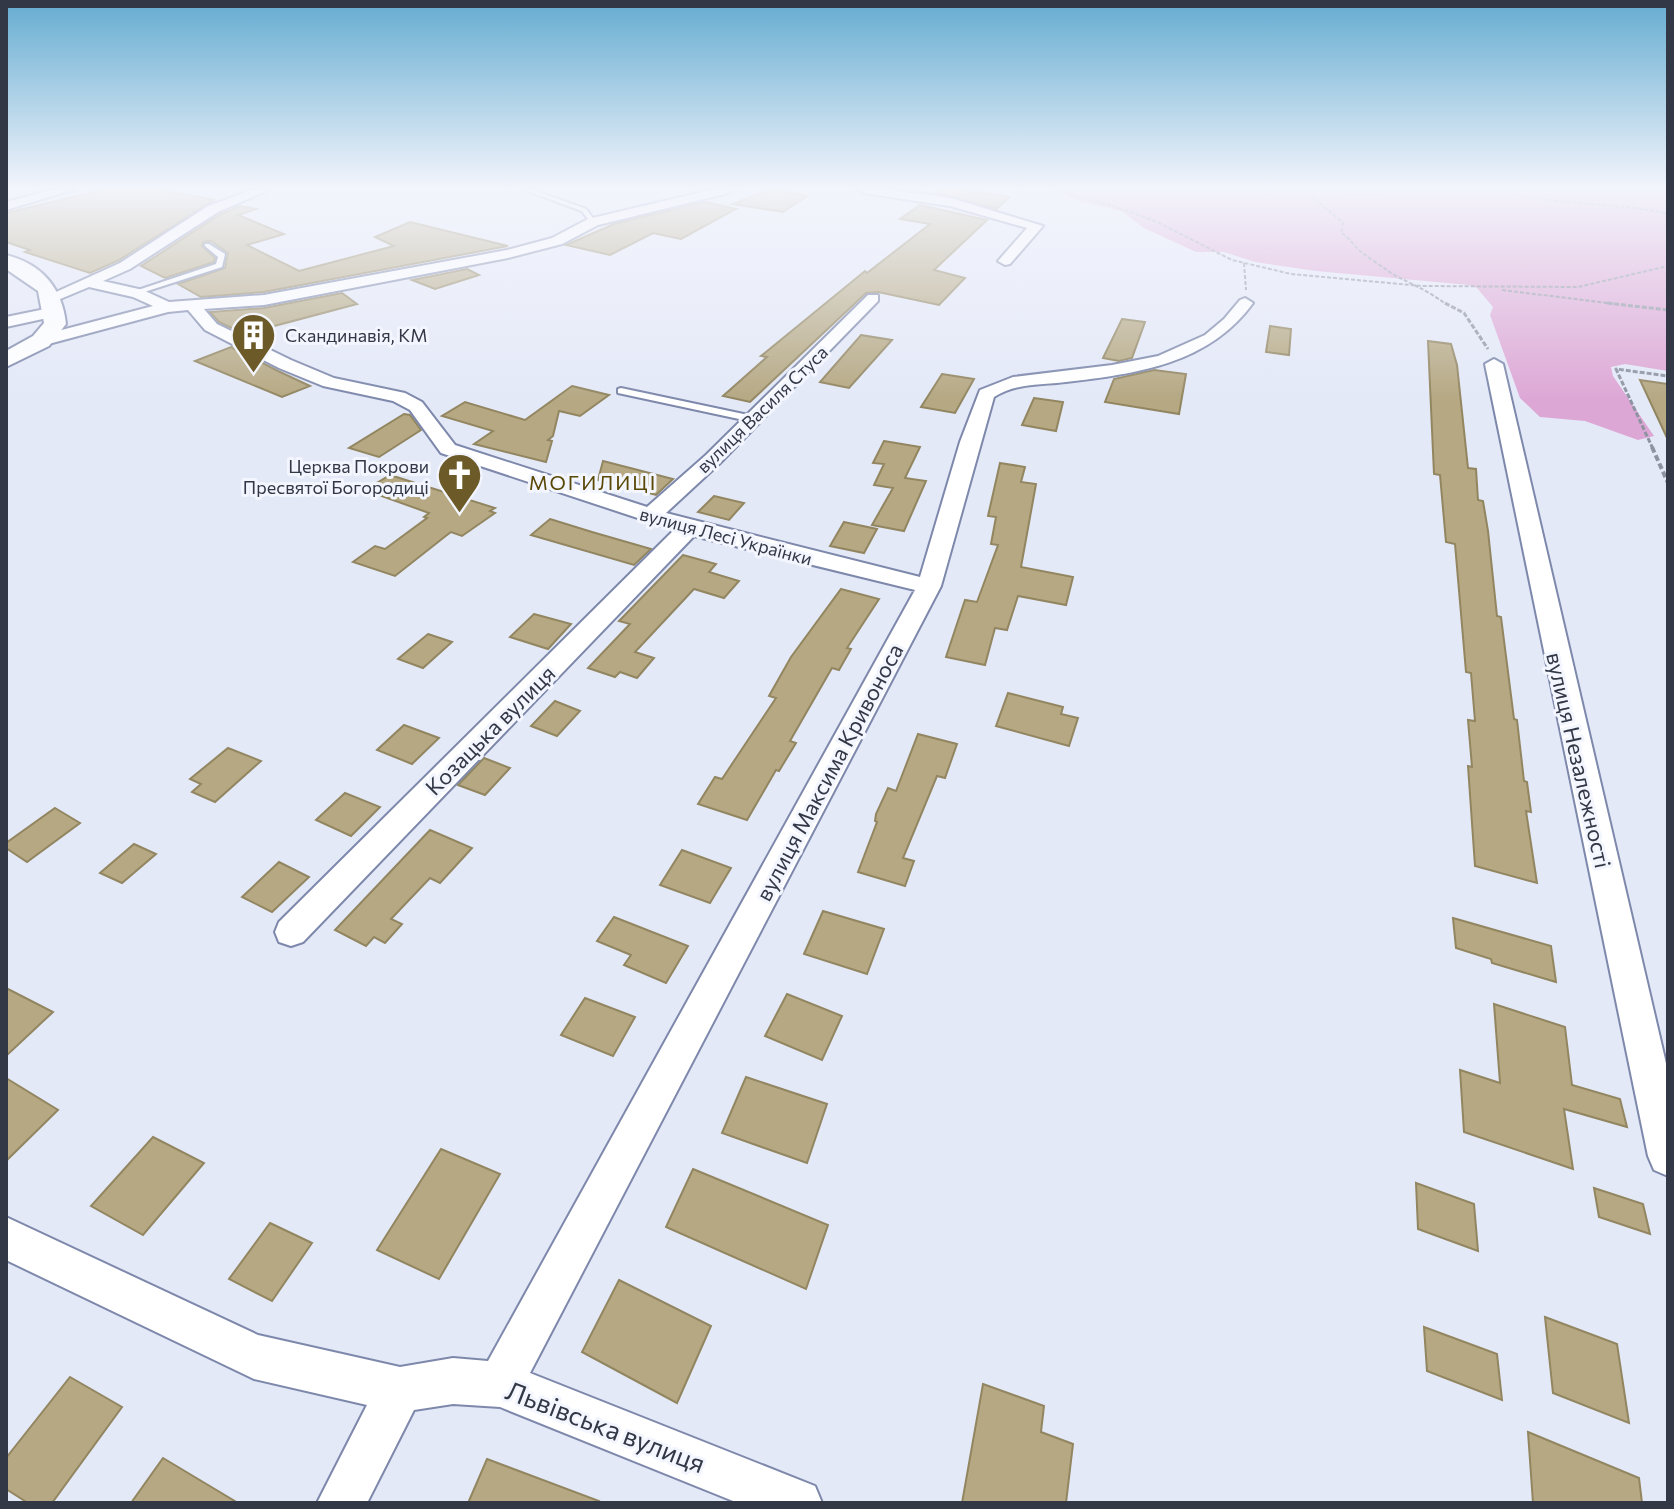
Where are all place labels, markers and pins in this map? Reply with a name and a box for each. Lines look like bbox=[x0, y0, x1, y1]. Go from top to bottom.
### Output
building icon: Скандинавія, КМ bbox=[230, 311, 278, 374]
place label: Скандинавія, КМ bbox=[285, 324, 428, 346]
church icon: Церква Покрови Пресвятої Богородиці bbox=[436, 452, 484, 515]
place label: Церква Покрови Пресвятої Богородиці bbox=[243, 455, 429, 498]

